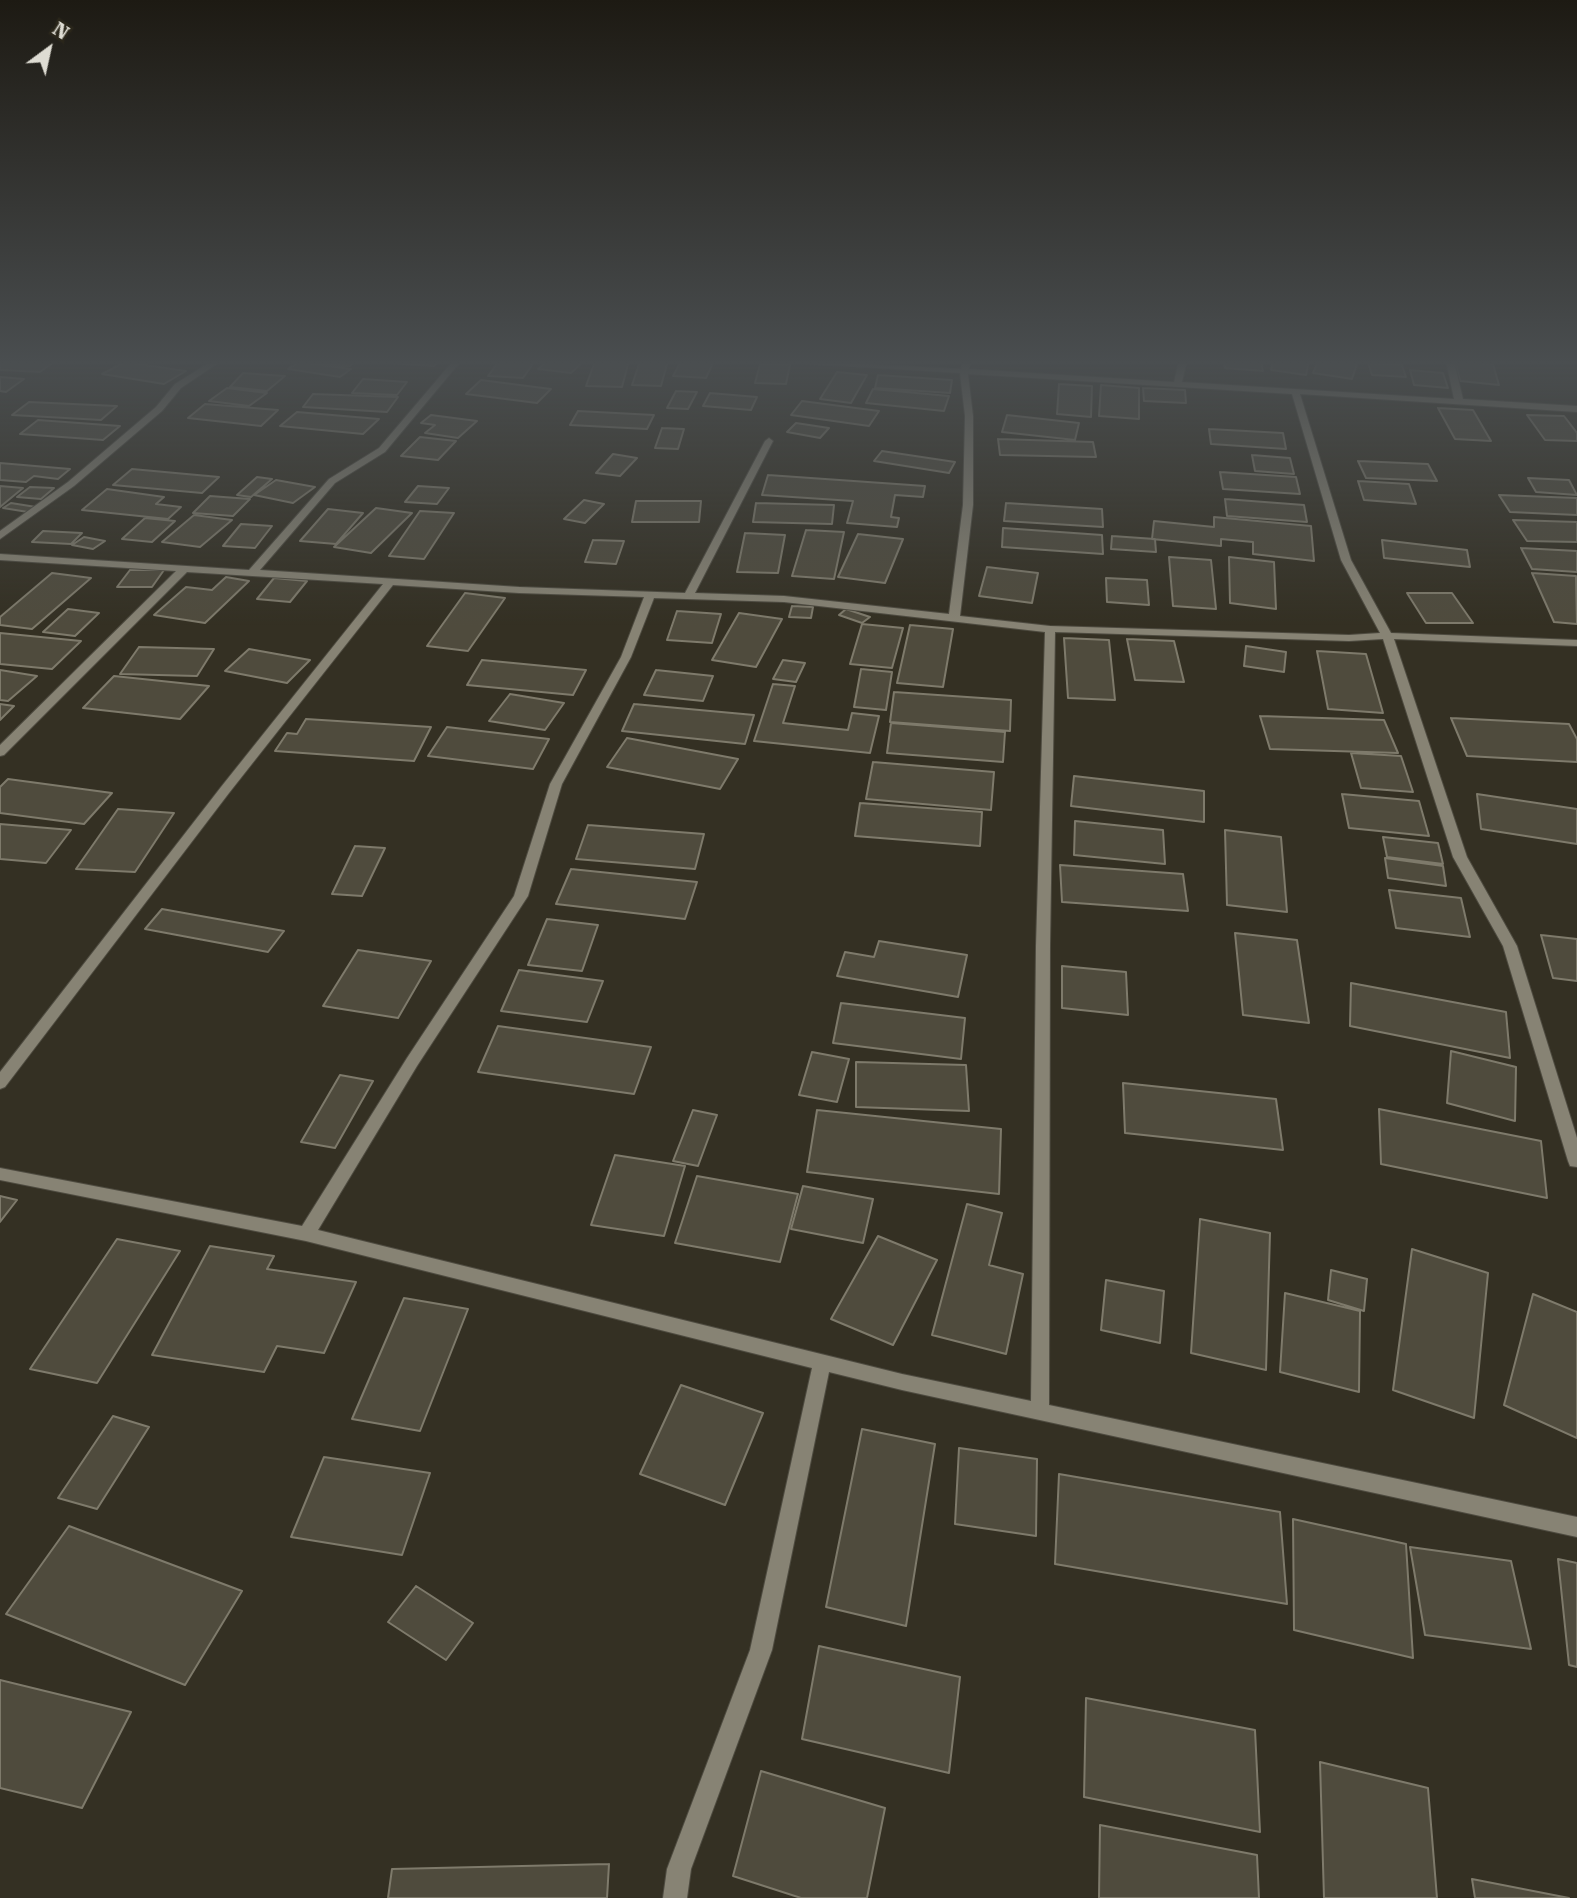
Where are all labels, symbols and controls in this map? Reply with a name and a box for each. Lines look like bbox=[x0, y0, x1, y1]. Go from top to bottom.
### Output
north arrow bbox=[14, 14, 84, 84]
text: N bbox=[48, 17, 73, 45]

